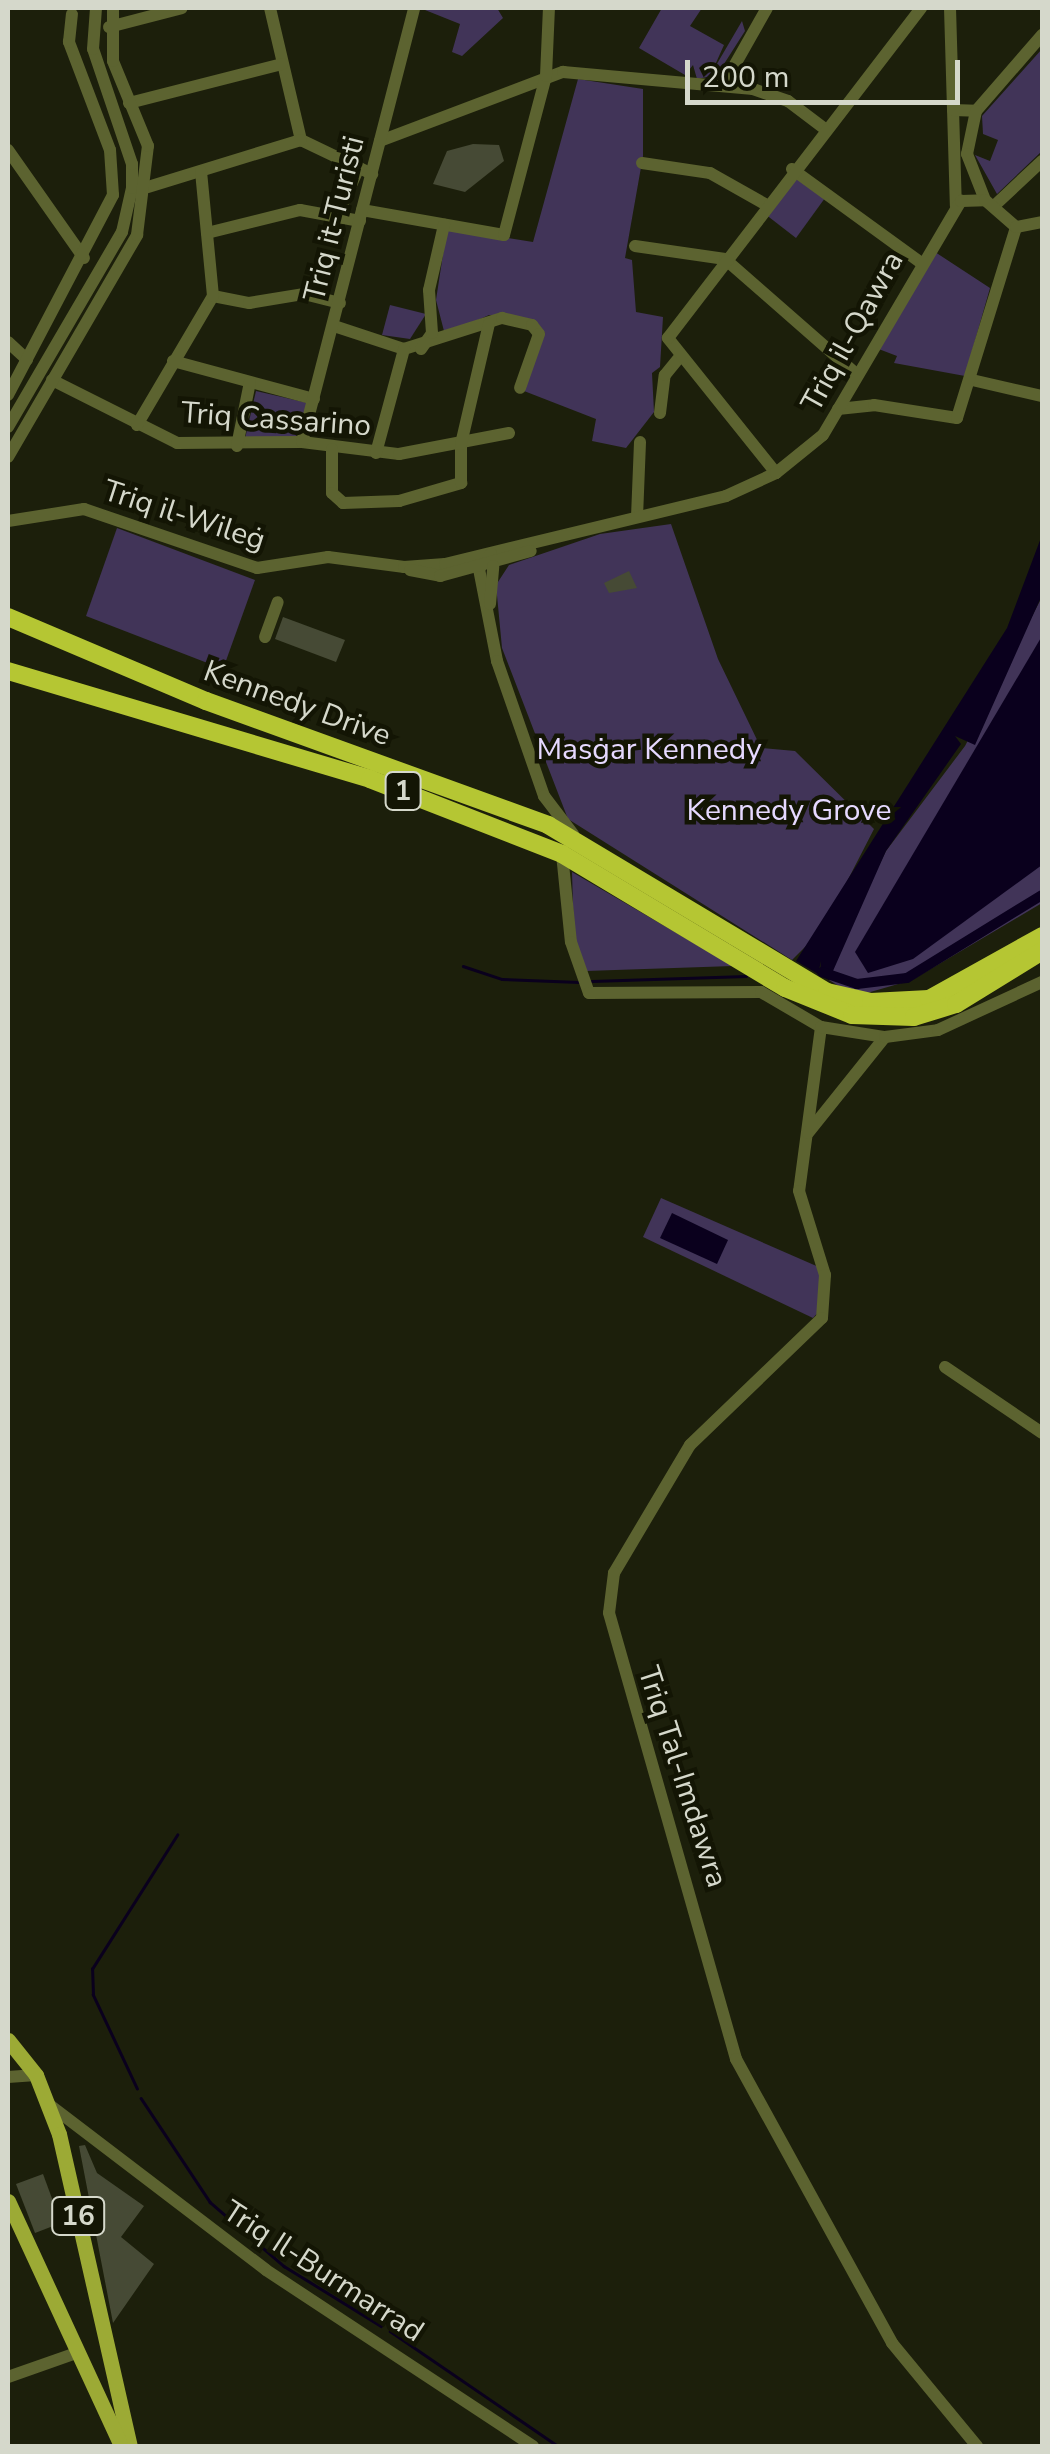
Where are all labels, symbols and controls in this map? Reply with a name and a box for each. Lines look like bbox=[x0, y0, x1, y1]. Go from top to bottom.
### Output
scale bar bbox=[690, 40, 965, 102]
text: 200 m bbox=[702, 57, 789, 98]
street label: Triq it-Turisti bbox=[297, 133, 373, 305]
street label: Triq il-Qawra bbox=[794, 246, 912, 418]
street label: Triq Cassarino bbox=[180, 395, 372, 445]
street label: Triq il-Wileġ bbox=[99, 473, 269, 559]
street label: Kennedy Drive bbox=[199, 654, 395, 754]
park label: Masġar Kennedy bbox=[536, 732, 762, 768]
road number: 1 bbox=[383, 768, 423, 814]
park label: Kennedy Grove bbox=[686, 793, 892, 829]
street label: Triq Tal-Imdawra bbox=[629, 1662, 735, 1892]
road number: 16 bbox=[50, 2193, 106, 2239]
street label: Triq Il-Burmarrad bbox=[216, 2194, 430, 2350]

